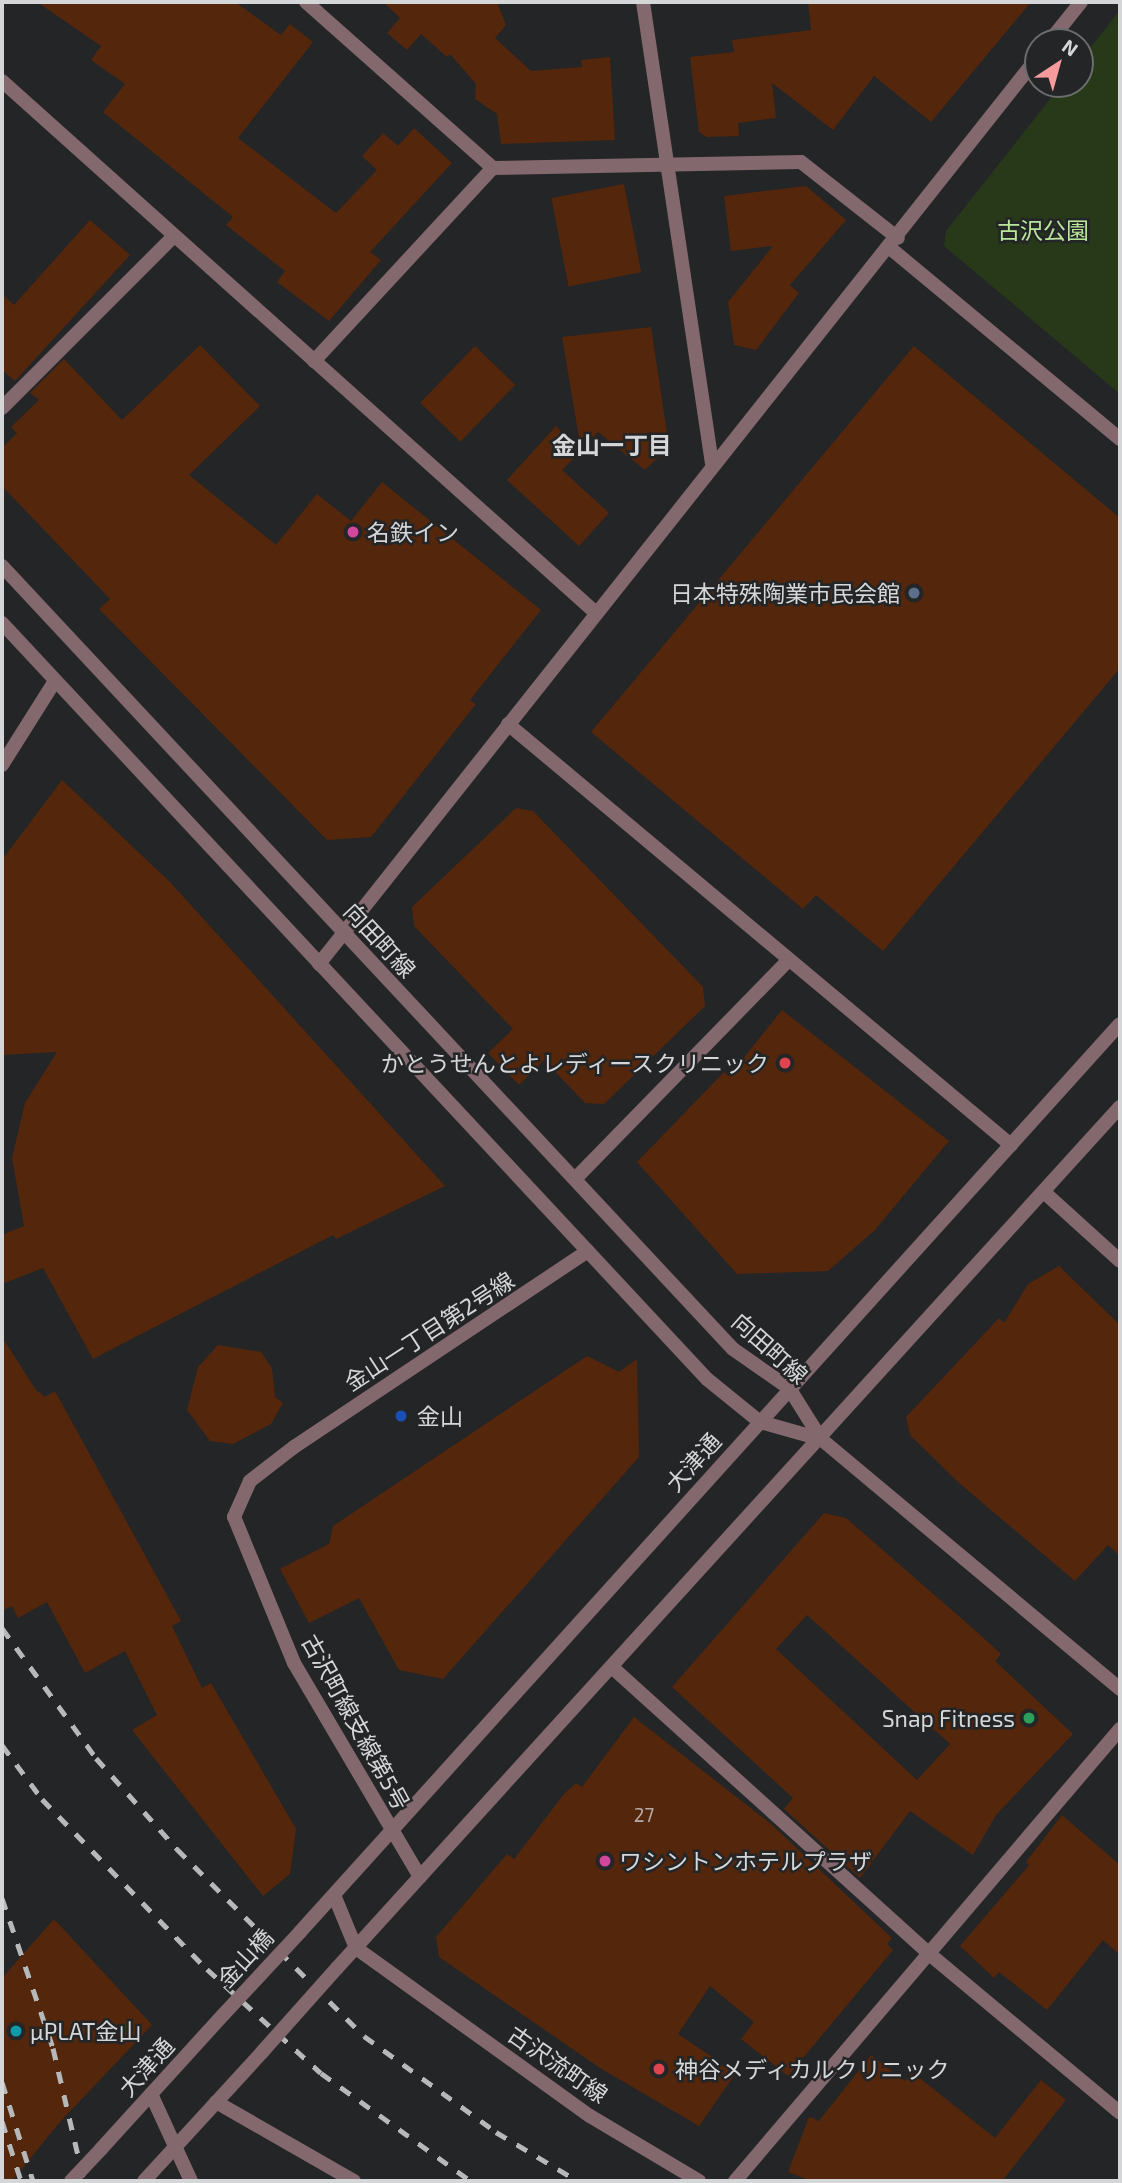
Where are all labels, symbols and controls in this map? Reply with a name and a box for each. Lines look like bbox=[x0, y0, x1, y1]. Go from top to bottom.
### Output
north arrow bbox=[1024, 28, 1094, 98]
text: N bbox=[1058, 34, 1083, 61]
park label: 古沢公園 bbox=[997, 216, 1089, 244]
district label: 金山一丁目 bbox=[552, 431, 672, 459]
place label: 名鉄イン bbox=[367, 518, 459, 546]
marker: 名鉄イン bbox=[345, 524, 361, 540]
place label: 日本特殊陶業市民会館 bbox=[670, 579, 900, 607]
marker: 日本特殊陶業市民会館 bbox=[906, 585, 922, 601]
street label: 向田町線 bbox=[339, 897, 421, 983]
place label: かとうせんとよレディースクリニック bbox=[378, 1049, 769, 1077]
marker: かとうせんとよレディースクリニック bbox=[775, 1053, 795, 1073]
street label: 金山一丁目第2号線 bbox=[339, 1266, 519, 1396]
street label: 向田町線 bbox=[727, 1307, 813, 1389]
place label: 金山 bbox=[417, 1402, 463, 1430]
marker: 金山 bbox=[391, 1406, 411, 1426]
street label: 大津通 bbox=[660, 1427, 726, 1497]
street label: 古沢町線支線第5号 bbox=[296, 1629, 416, 1815]
place label: Snap Fitness bbox=[882, 1704, 1015, 1732]
marker: Snap Fitness bbox=[1021, 1710, 1037, 1726]
house number: 27 bbox=[634, 1804, 654, 1826]
place label: ワシントンホテルプラザ bbox=[619, 1847, 872, 1875]
marker: ワシントンホテルプラザ bbox=[597, 1853, 613, 1869]
street label: 金山橋 bbox=[211, 1923, 279, 1993]
place label: μPLAT金山 bbox=[30, 2017, 141, 2045]
street label: 古沢流町線 bbox=[503, 2020, 613, 2108]
marker: μPLAT金山 bbox=[8, 2023, 24, 2039]
street label: 大津通 bbox=[113, 2032, 179, 2102]
place label: 神谷メディカルクリニック bbox=[675, 2055, 951, 2083]
marker: 神谷メディカルクリニック bbox=[649, 2059, 669, 2079]

